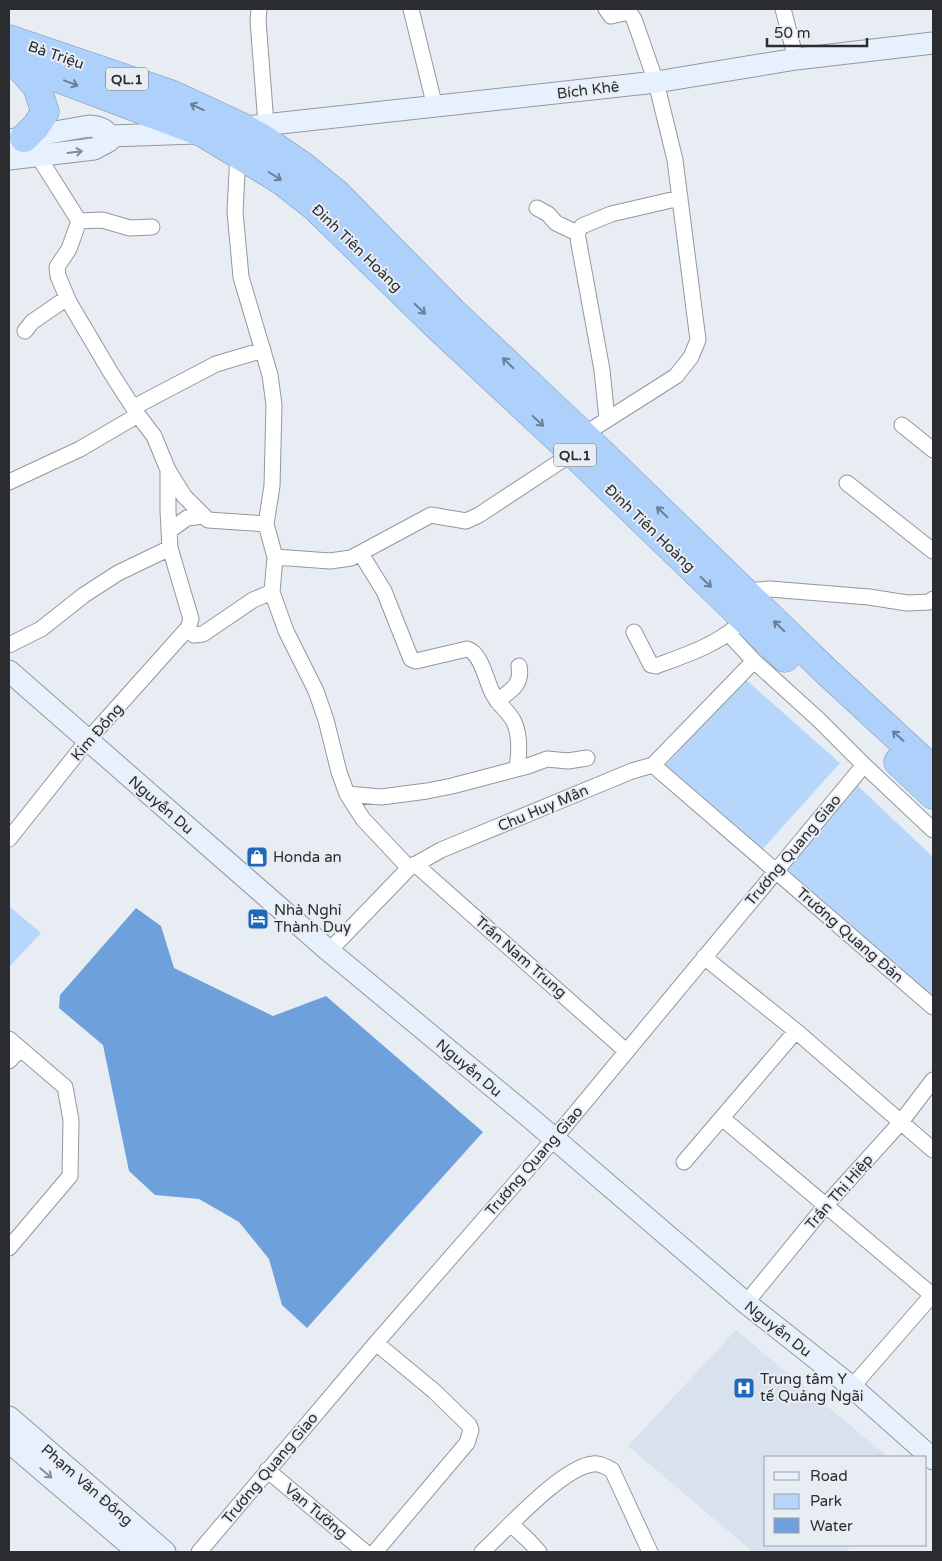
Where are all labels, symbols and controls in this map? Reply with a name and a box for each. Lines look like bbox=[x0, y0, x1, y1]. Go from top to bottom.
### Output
scale bar bbox=[767, 15, 867, 47]
text: 50 m bbox=[774, 24, 811, 42]
street label: Bà Triệu bbox=[26, 37, 86, 73]
road number: QL.1 bbox=[106, 68, 148, 90]
street label: Bích Khê bbox=[556, 77, 620, 103]
one-way arrow bbox=[63, 79, 78, 88]
one-way arrow bbox=[190, 101, 205, 111]
one-way arrow bbox=[66, 146, 82, 156]
one-way arrow bbox=[267, 171, 281, 181]
street label: Đinh Tiên Hoàng bbox=[308, 200, 406, 296]
one-way arrow bbox=[414, 303, 426, 315]
one-way arrow bbox=[501, 357, 514, 369]
one-way arrow bbox=[532, 415, 545, 427]
road number: QL.1 bbox=[554, 444, 596, 466]
street label: Đinh Tiên Hoàng bbox=[601, 480, 699, 576]
one-way arrow bbox=[656, 506, 669, 518]
one-way arrow bbox=[699, 576, 712, 588]
one-way arrow bbox=[773, 620, 785, 632]
street label: Kim Đồng bbox=[67, 700, 127, 764]
one-way arrow bbox=[891, 731, 904, 742]
street label: Nguyễn Du bbox=[125, 772, 197, 838]
street label: Chu Huy Mân bbox=[495, 781, 591, 835]
street label: Trương Quang Giao bbox=[741, 791, 845, 909]
shop icon: Honda an bbox=[245, 845, 269, 869]
place label: Honda an bbox=[273, 848, 342, 866]
street label: Trương Quang Đản bbox=[793, 884, 907, 986]
place label: Nhà Nghỉ Thành Duy bbox=[274, 901, 351, 936]
hotel icon: Nhà Nghỉ Thành Duy bbox=[246, 907, 270, 931]
street label: Trần Nam Trung bbox=[472, 912, 570, 1002]
street label: Nguyễn Du bbox=[432, 1035, 506, 1101]
street label: Trương Quang Giao bbox=[481, 1102, 587, 1220]
street label: Trần Thị Hiệp bbox=[801, 1151, 877, 1233]
street label: Nguyễn Du bbox=[741, 1297, 815, 1361]
place label: Trung tâm Y tế Quảng Ngãi bbox=[760, 1370, 864, 1405]
hospital icon: Trung tâm Y tế Quảng Ngãi bbox=[732, 1376, 756, 1400]
street label: Trương Quang Giao bbox=[218, 1409, 322, 1527]
street label: Phạm Văn Đồng bbox=[38, 1440, 136, 1530]
legend bbox=[764, 1456, 927, 1546]
one-way arrow bbox=[39, 1467, 52, 1478]
text: Road bbox=[810, 1467, 848, 1485]
street label: Vạn Tường bbox=[281, 1480, 351, 1542]
text: Park bbox=[810, 1492, 842, 1510]
text: Water bbox=[810, 1517, 853, 1535]

